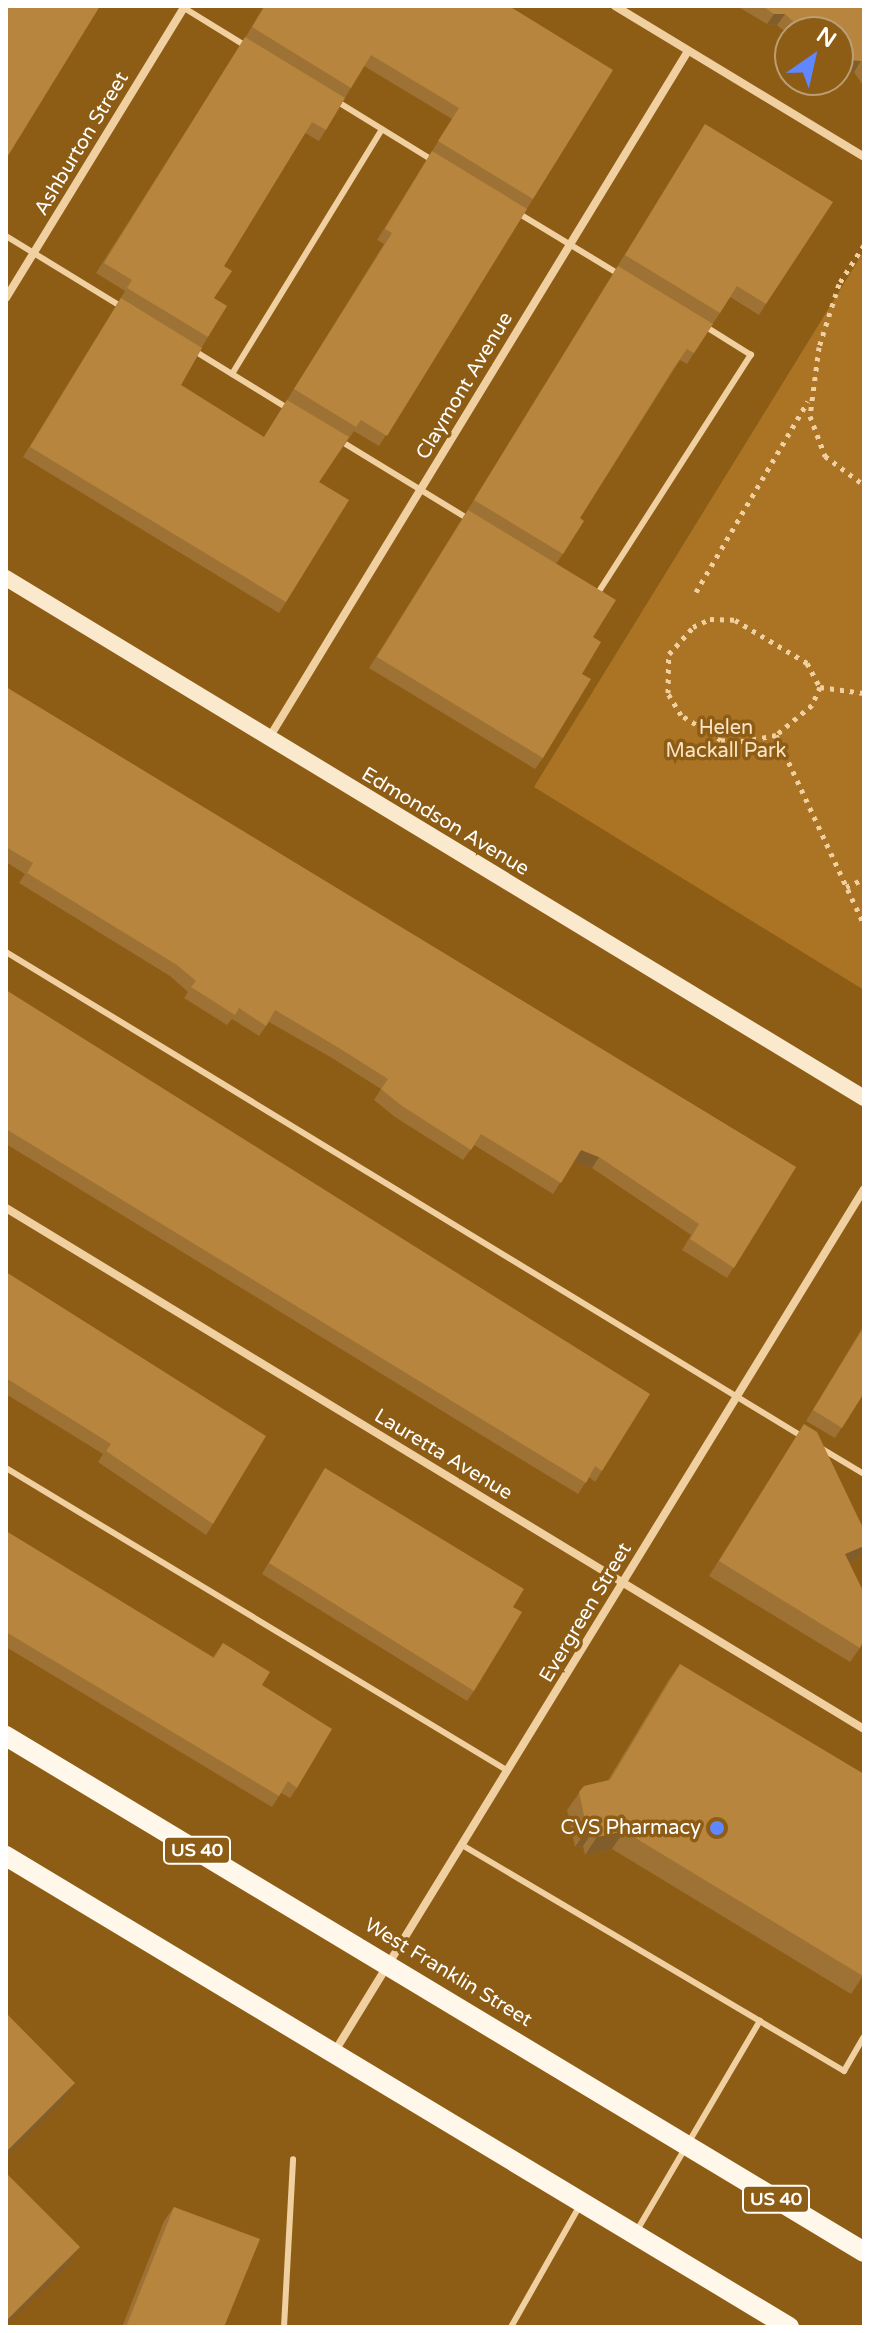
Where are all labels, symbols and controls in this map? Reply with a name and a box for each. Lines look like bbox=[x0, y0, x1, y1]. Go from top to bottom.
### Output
north arrow bbox=[774, 16, 854, 96]
text: N bbox=[812, 22, 841, 53]
street label: Ashburton Street bbox=[30, 68, 134, 220]
street label: Claymont Avenue bbox=[412, 308, 518, 464]
park label: Helen Mackall Park bbox=[665, 717, 787, 764]
street label: Edmondson Avenue bbox=[357, 762, 533, 882]
street label: Lauretta Avenue bbox=[370, 1404, 516, 1506]
street label: Evergreen Street bbox=[535, 1539, 637, 1687]
place label: CVS Pharmacy bbox=[560, 1816, 701, 1840]
marker: CVS Pharmacy bbox=[708, 1819, 726, 1837]
road number: US 40 bbox=[161, 1836, 233, 1864]
street label: West Franklin Street bbox=[360, 1914, 536, 2032]
road number: US 40 bbox=[740, 2185, 812, 2213]

